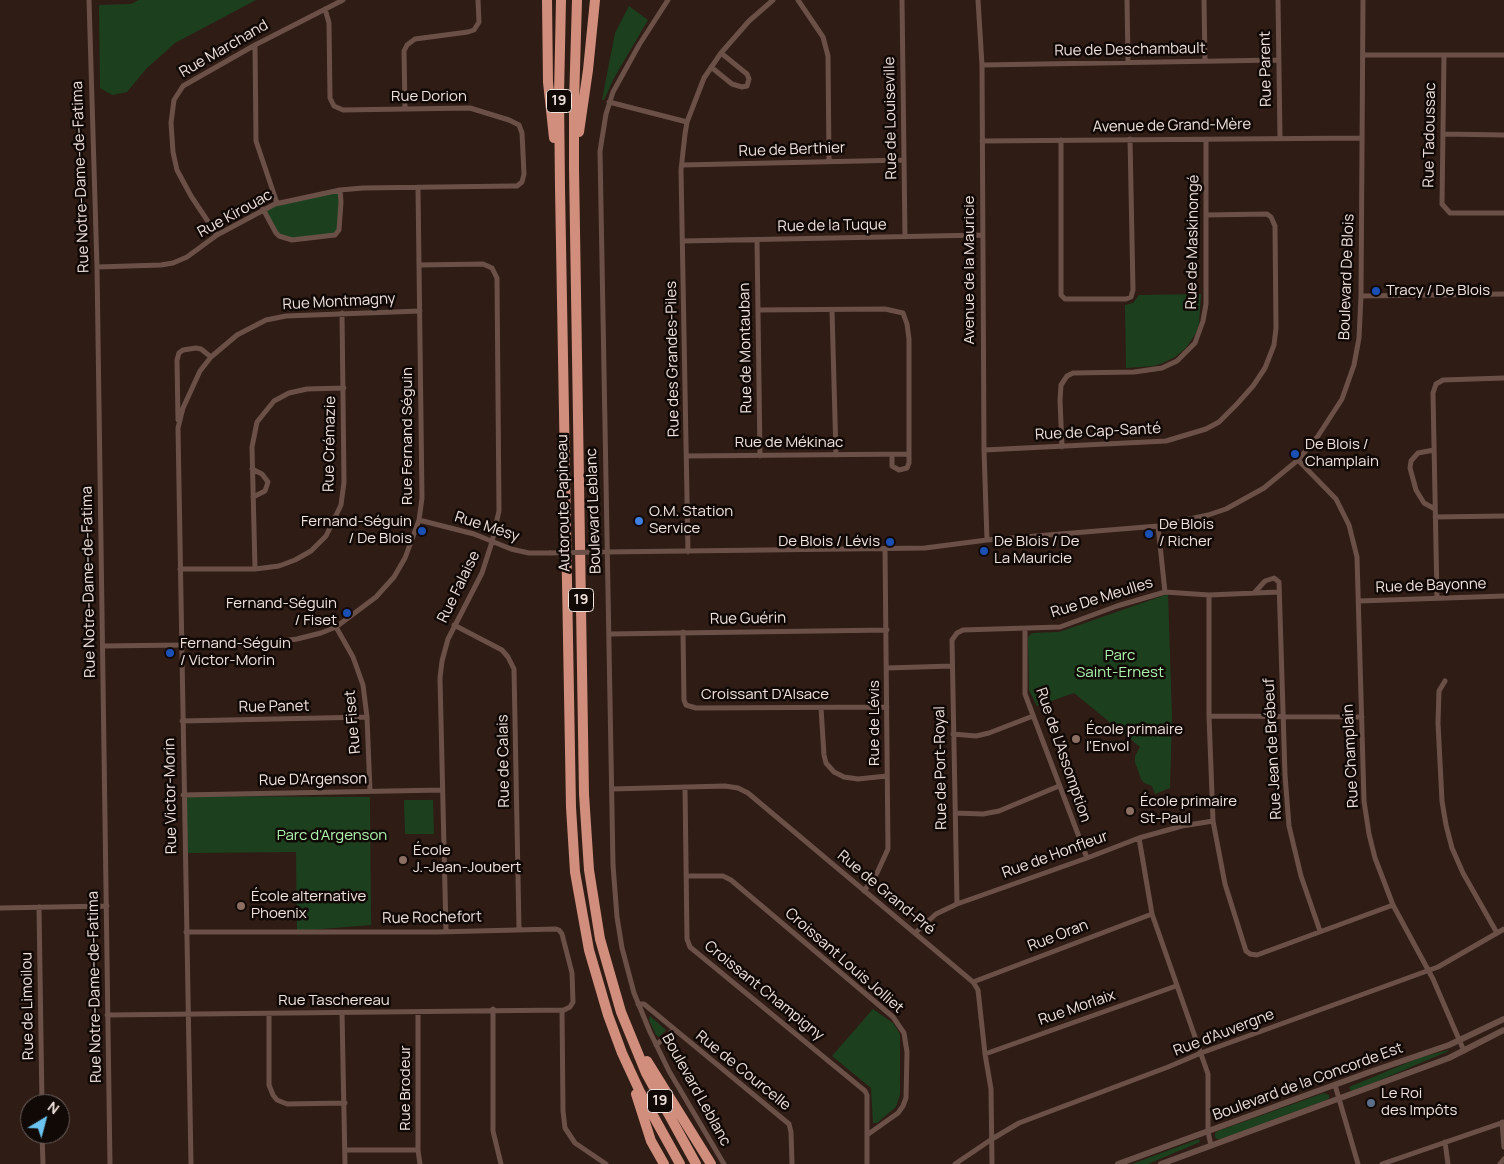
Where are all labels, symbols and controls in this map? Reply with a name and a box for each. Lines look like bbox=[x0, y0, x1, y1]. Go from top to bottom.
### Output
street label: Rue Marchand bbox=[176, 16, 272, 82]
street label: Rue Parent bbox=[1256, 31, 1276, 107]
street label: Rue de Deschambault bbox=[1054, 40, 1206, 60]
street label: Rue de Louiseville bbox=[881, 56, 901, 180]
street label: Rue Notre-Dame-de-Fatima bbox=[69, 81, 93, 273]
street label: Rue Tadoussac bbox=[1420, 82, 1440, 188]
street label: Rue Dorion bbox=[391, 88, 467, 106]
road number: 19 bbox=[546, 90, 572, 112]
street label: Avenue de Grand-Mère bbox=[1093, 116, 1251, 136]
street label: Rue de Berthier bbox=[738, 139, 846, 161]
street label: Rue de Maskinongé bbox=[1183, 174, 1203, 310]
street label: Rue Kirouac bbox=[195, 186, 275, 242]
street label: Avenue de la Mauricie bbox=[961, 196, 979, 344]
street label: Boulevard De Blois bbox=[1336, 214, 1358, 340]
street label: Rue de la Tuque bbox=[777, 216, 887, 236]
street label: Rue des Grandes-Piles bbox=[663, 281, 683, 437]
place label: Tracy / De Blois bbox=[1386, 282, 1490, 300]
street label: Rue de Montauban bbox=[736, 283, 756, 413]
marker: Tracy / De Blois bbox=[1370, 285, 1382, 297]
street label: Rue Montmagny bbox=[282, 290, 396, 314]
street label: Rue Fernand Séguin bbox=[399, 367, 417, 505]
street label: Rue Crémazie bbox=[320, 396, 340, 492]
street label: Rue de Cap-Santé bbox=[1034, 420, 1162, 444]
street label: Autoroute Papineau bbox=[554, 434, 574, 572]
street label: Rue de Mékinac bbox=[735, 434, 843, 452]
place label: De Blois / Champlain bbox=[1305, 436, 1379, 471]
street label: Boulevard Leblanc bbox=[583, 448, 605, 574]
marker: De Blois / Champlain bbox=[1289, 448, 1301, 460]
street label: Rue Notre-Dame-de-Fatima bbox=[78, 486, 100, 678]
place label: O.M. Station Service bbox=[649, 503, 733, 538]
street label: Rue Mésy bbox=[452, 508, 522, 546]
place label: Fernand-Séguin / De Blois bbox=[301, 513, 412, 548]
marker: O.M. Station Service bbox=[633, 515, 645, 527]
place label: De Blois / Richer bbox=[1159, 516, 1214, 551]
marker: Fernand-Séguin / De Blois bbox=[416, 525, 428, 537]
marker: De Blois / Richer bbox=[1143, 528, 1155, 540]
place label: De Blois / Lévis bbox=[778, 533, 880, 551]
place label: De Blois / De La Mauricie bbox=[994, 533, 1079, 568]
marker: De Blois / Lévis bbox=[884, 536, 896, 548]
marker: De Blois / De La Mauricie bbox=[978, 545, 990, 557]
street label: Rue Falaise bbox=[434, 548, 484, 626]
street label: Rue De Meulles bbox=[1049, 574, 1155, 622]
street label: Rue de Bayonne bbox=[1375, 575, 1487, 597]
road number: 19 bbox=[568, 588, 594, 612]
place label: Fernand-Séguin / Fiset bbox=[226, 595, 337, 630]
marker: Fernand-Séguin / Fiset bbox=[341, 607, 353, 619]
street label: Rue Guérin bbox=[710, 609, 786, 629]
place label: Fernand-Séguin / Victor-Morin bbox=[180, 635, 291, 670]
marker: Fernand-Séguin / Victor-Morin bbox=[164, 647, 176, 659]
park label: Parc Saint-Ernest bbox=[1076, 647, 1164, 682]
street label: Rue Jean de Brébeuf bbox=[1260, 678, 1286, 820]
street label: Rue de Lévis bbox=[866, 680, 884, 766]
street label: Rue de L'Assomption bbox=[1032, 685, 1094, 825]
street label: Croissant D'Alsace bbox=[701, 686, 829, 704]
street label: Rue Fiset bbox=[341, 689, 365, 755]
street label: Rue Panet bbox=[238, 697, 310, 717]
street label: Rue Champlain bbox=[1339, 704, 1363, 808]
street label: Rue de Port-Royal bbox=[931, 706, 951, 830]
street label: Rue de Calais bbox=[494, 714, 514, 808]
place label: École primaire l'Envol bbox=[1086, 721, 1183, 756]
marker: École primaire l'Envol bbox=[1070, 733, 1082, 745]
street label: Rue Victor-Morin bbox=[161, 738, 181, 854]
street label: Rue D'Argenson bbox=[259, 770, 367, 790]
place label: École primaire St-Paul bbox=[1140, 793, 1237, 828]
marker: École primaire St-Paul bbox=[1124, 805, 1136, 817]
park label: Parc d'Argenson bbox=[277, 827, 387, 845]
street label: Rue de Honfleur bbox=[1000, 828, 1110, 882]
place label: École J.-Jean-Joubert bbox=[413, 842, 521, 877]
street label: Rue de Grand-Pré bbox=[833, 847, 939, 939]
marker: École J.-Jean-Joubert bbox=[397, 854, 409, 866]
place label: École alternative Phoenix bbox=[251, 888, 366, 923]
street label: Rue Notre-Dame-de-Fatima bbox=[84, 891, 106, 1083]
marker: École alternative Phoenix bbox=[235, 900, 247, 912]
street label: Croissant Louis Jolliet bbox=[781, 905, 907, 1017]
street label: Rue Rochefort bbox=[382, 908, 482, 928]
street label: Rue Oran bbox=[1025, 916, 1091, 956]
street label: Croissant Champigny bbox=[700, 937, 828, 1045]
street label: Rue de Limoilou bbox=[18, 952, 38, 1060]
street label: Rue Morlaix bbox=[1036, 986, 1118, 1030]
street label: Rue Taschereau bbox=[278, 992, 390, 1010]
street label: Rue d'Auvergne bbox=[1171, 1006, 1277, 1060]
street label: Rue de Courcelle bbox=[692, 1027, 794, 1115]
street label: Boulevard Leblanc bbox=[658, 1031, 734, 1149]
street label: Boulevard de la Concorde Est bbox=[1211, 1039, 1405, 1125]
street label: Rue Brodeur bbox=[397, 1045, 415, 1131]
place label: Le Roi des Impôts bbox=[1381, 1085, 1457, 1120]
road number: 19 bbox=[648, 1090, 672, 1112]
north arrow bbox=[20, 1094, 70, 1144]
text: N bbox=[44, 1097, 63, 1118]
marker: Le Roi des Impôts bbox=[1365, 1097, 1377, 1109]

